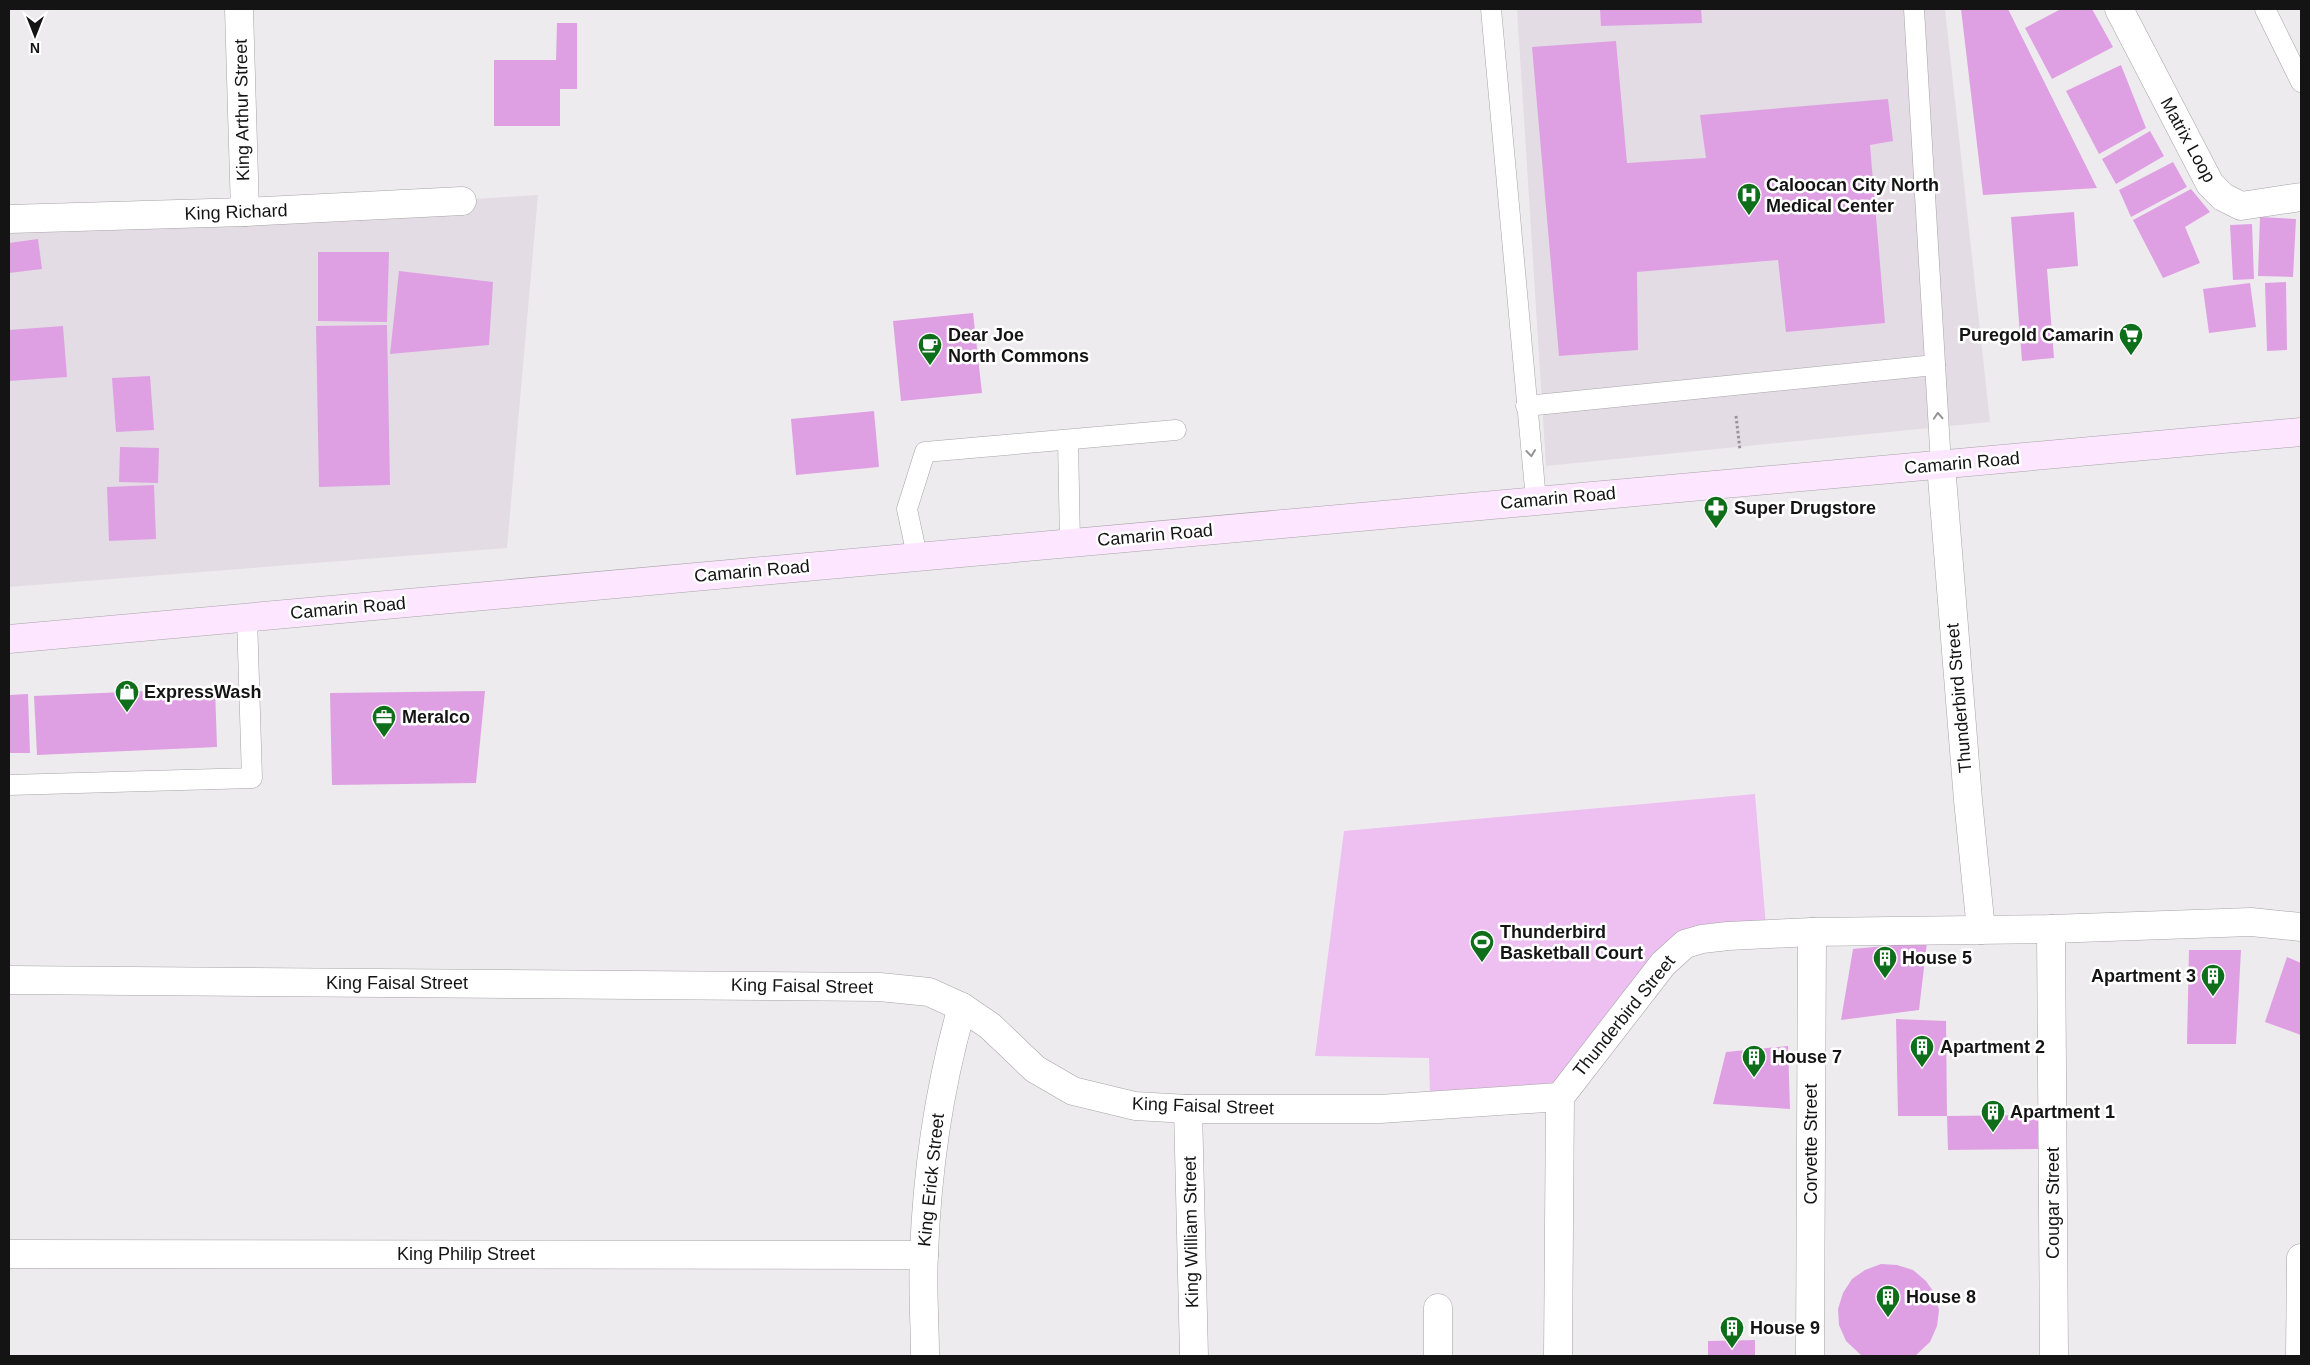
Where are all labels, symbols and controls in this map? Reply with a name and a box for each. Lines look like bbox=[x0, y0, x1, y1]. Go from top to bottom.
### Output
north arrow bbox=[10, 10, 60, 60]
street label: King Arthur Street bbox=[231, 39, 253, 181]
text: N bbox=[30, 40, 40, 56]
street label: Matrix Loop bbox=[2156, 94, 2220, 186]
place label: Caloocan City North Medical Center bbox=[1766, 175, 1939, 216]
hospital icon: Caloocan City North Medical Center bbox=[1736, 182, 1762, 216]
street label: King Richard bbox=[184, 200, 288, 224]
supermarket icon: Puregold Camarin bbox=[2118, 322, 2144, 356]
place label: Dear Joe North Commons bbox=[948, 325, 1089, 366]
place label: Puregold Camarin bbox=[1959, 325, 2114, 345]
cafe icon: Dear Joe North Commons bbox=[917, 332, 943, 366]
one-way arrow bbox=[1932, 412, 1943, 420]
street label: Camarin Road bbox=[1903, 448, 2021, 478]
one-way arrow bbox=[1525, 449, 1536, 457]
street label: Camarin Road bbox=[1499, 483, 1617, 513]
pharmacy icon: Super Drugstore bbox=[1703, 495, 1729, 529]
place label: Super Drugstore bbox=[1734, 498, 1876, 518]
street label: Camarin Road bbox=[1096, 520, 1214, 550]
street label: Camarin Road bbox=[693, 556, 811, 586]
street label: Camarin Road bbox=[289, 593, 407, 623]
street label: Thunderbird Street bbox=[1942, 622, 1976, 774]
shop icon: ExpressWash bbox=[114, 679, 140, 713]
place label: ExpressWash bbox=[144, 682, 261, 702]
office icon: Meralco bbox=[371, 704, 397, 738]
place label: Meralco bbox=[402, 707, 470, 727]
place label: Thunderbird Basketball Court bbox=[1500, 922, 1643, 963]
sports icon: Thunderbird Basketball Court bbox=[1469, 929, 1495, 963]
building icon: House 5 bbox=[1872, 945, 1898, 979]
place label: House 5 bbox=[1902, 948, 1972, 968]
street label: Thunderbird Street bbox=[1569, 951, 1679, 1081]
building icon: Apartment 3 bbox=[2200, 963, 2226, 997]
place label: Apartment 3 bbox=[2091, 966, 2196, 986]
street label: King Faisal Street bbox=[326, 973, 468, 993]
street label: King Faisal Street bbox=[731, 975, 873, 997]
building icon: Apartment 2 bbox=[1909, 1034, 1935, 1068]
place label: Apartment 2 bbox=[1940, 1037, 2045, 1057]
building icon: House 7 bbox=[1741, 1044, 1767, 1078]
place label: House 7 bbox=[1772, 1047, 1842, 1067]
street label: Corvette Street bbox=[1801, 1083, 1821, 1205]
street label: King Faisal Street bbox=[1132, 1094, 1274, 1118]
building icon: Apartment 1 bbox=[1980, 1099, 2006, 1133]
place label: Apartment 1 bbox=[2010, 1102, 2115, 1122]
street label: King Erick Street bbox=[914, 1112, 948, 1248]
street label: Cougar Street bbox=[2043, 1147, 2063, 1259]
street label: King William Street bbox=[1180, 1156, 1202, 1308]
street label: King Philip Street bbox=[397, 1244, 535, 1264]
building icon: House 8 bbox=[1875, 1284, 1901, 1318]
place label: House 8 bbox=[1906, 1287, 1976, 1307]
building icon: House 9 bbox=[1719, 1315, 1745, 1349]
place label: House 9 bbox=[1750, 1318, 1820, 1338]

